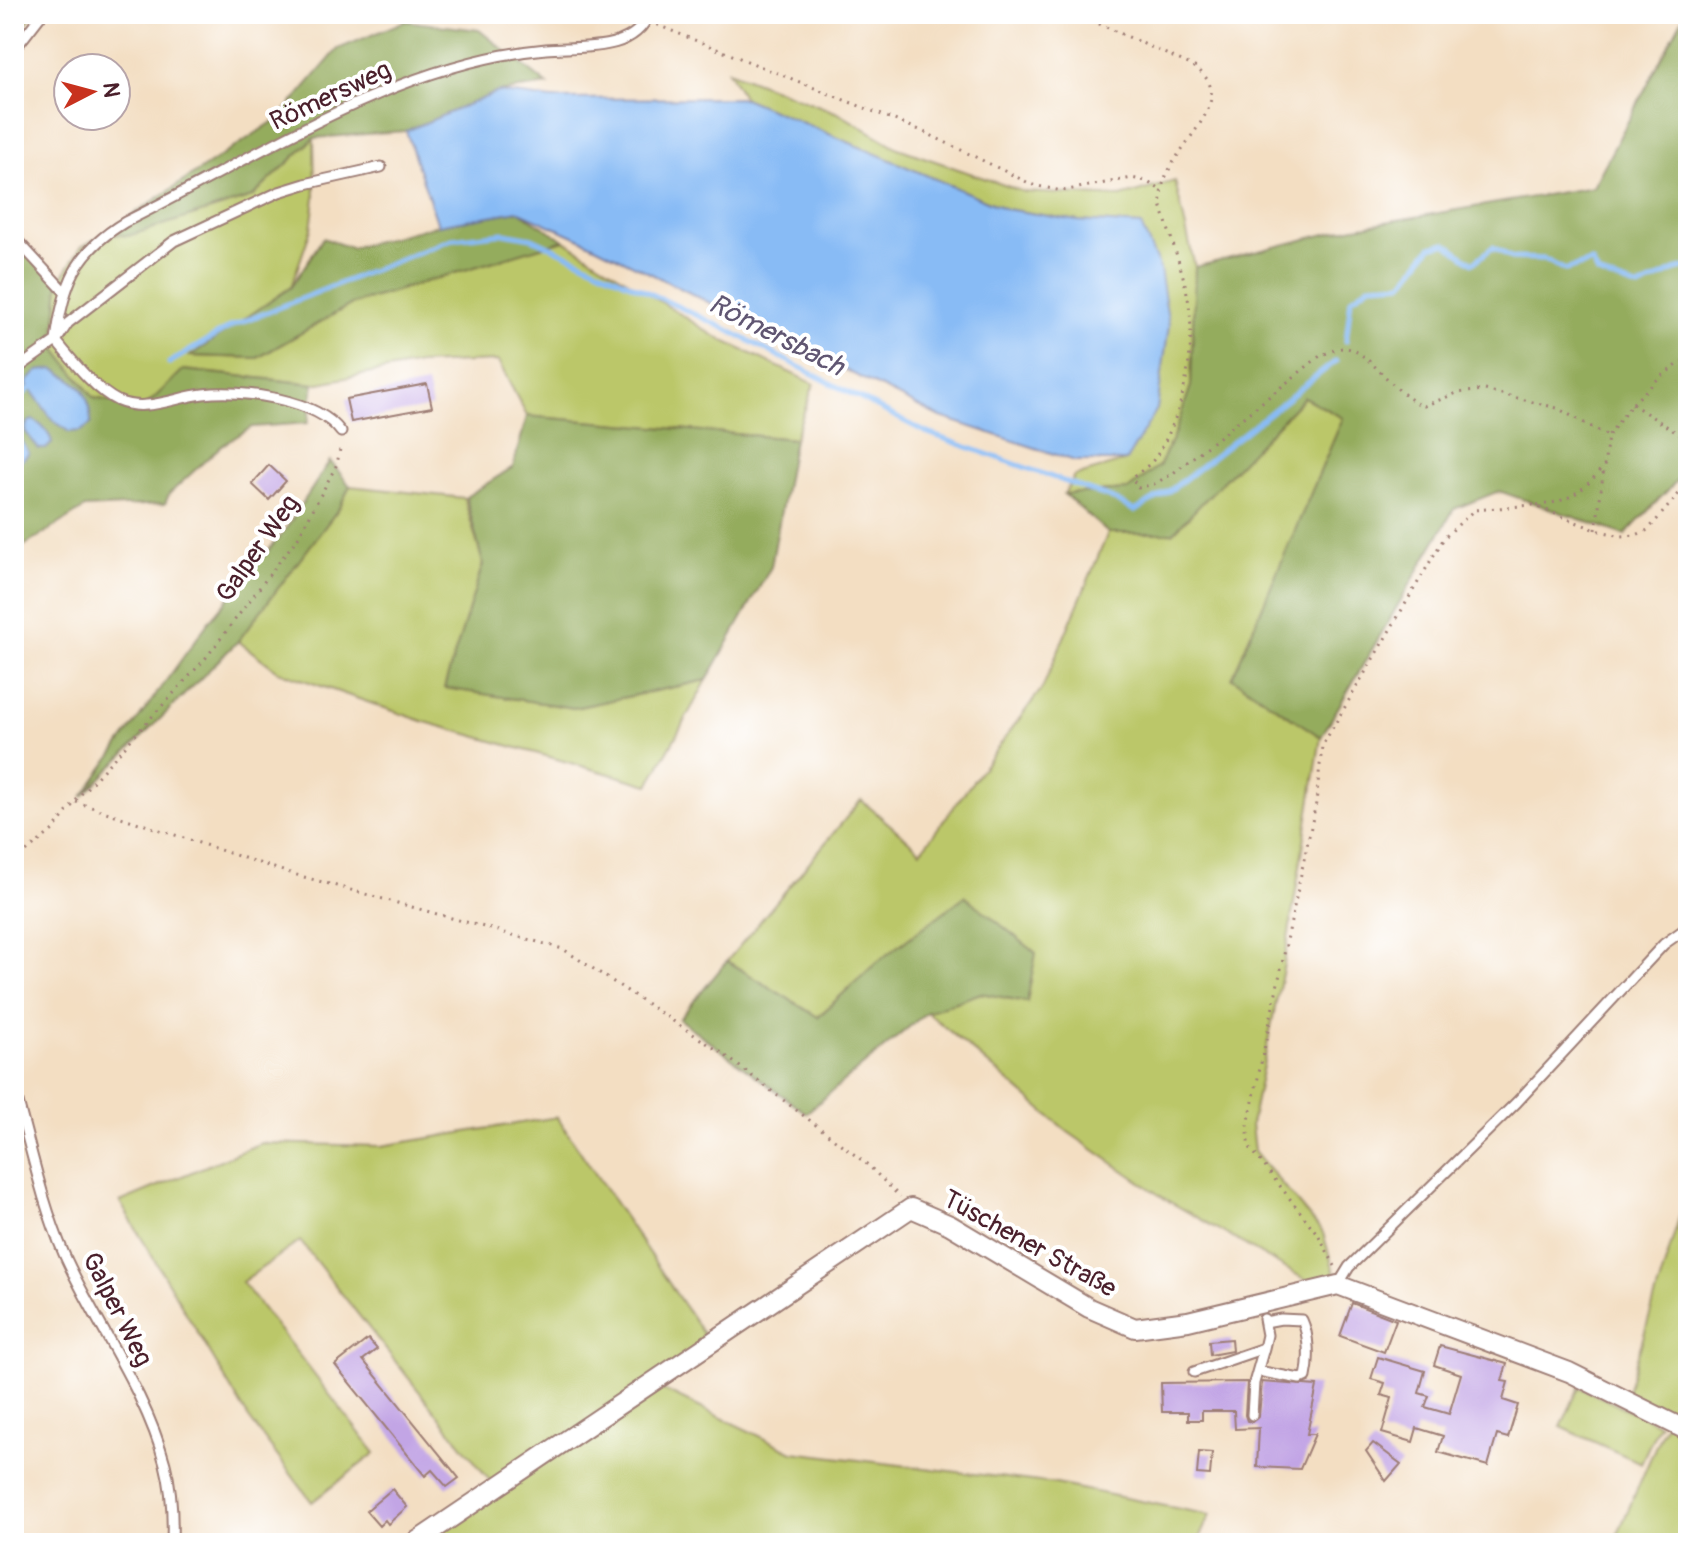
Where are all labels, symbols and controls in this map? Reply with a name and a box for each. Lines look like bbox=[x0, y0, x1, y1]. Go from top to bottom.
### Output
north arrow bbox=[52, 52, 132, 132]
street label: Römersweg bbox=[265, 54, 396, 138]
text: N bbox=[96, 81, 126, 99]
water label: Römersbach bbox=[703, 286, 851, 385]
street label: Galper Weg bbox=[209, 489, 306, 608]
street label: Tüschener Straße bbox=[937, 1183, 1122, 1305]
street label: Galper Weg bbox=[75, 1247, 159, 1372]

